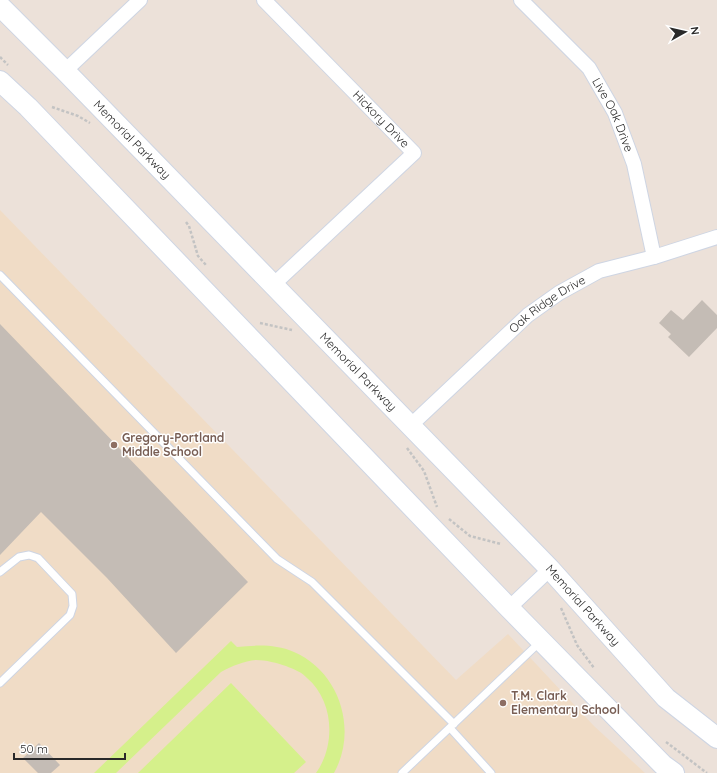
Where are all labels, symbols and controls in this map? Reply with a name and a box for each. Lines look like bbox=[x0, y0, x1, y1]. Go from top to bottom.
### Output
north arrow bbox=[665, 12, 705, 52]
text: N bbox=[687, 26, 702, 36]
street label: Live Oak Drive bbox=[589, 75, 637, 154]
street label: Hickory Drive bbox=[350, 87, 413, 151]
street label: Memorial Parkway bbox=[91, 97, 174, 182]
street label: Oak Ridge Drive bbox=[506, 272, 588, 336]
street label: Memorial Parkway bbox=[317, 329, 400, 414]
place label: Gregory-Portland Middle School bbox=[122, 430, 224, 459]
marker: Gregory-Portland Middle School bbox=[109, 440, 119, 450]
street label: Memorial Parkway bbox=[543, 561, 623, 649]
place label: T.M. Clark Elementary School bbox=[511, 688, 620, 717]
marker: T.M. Clark Elementary School bbox=[498, 698, 508, 708]
scale bar bbox=[14, 735, 125, 761]
text: 50 m bbox=[20, 741, 48, 756]

